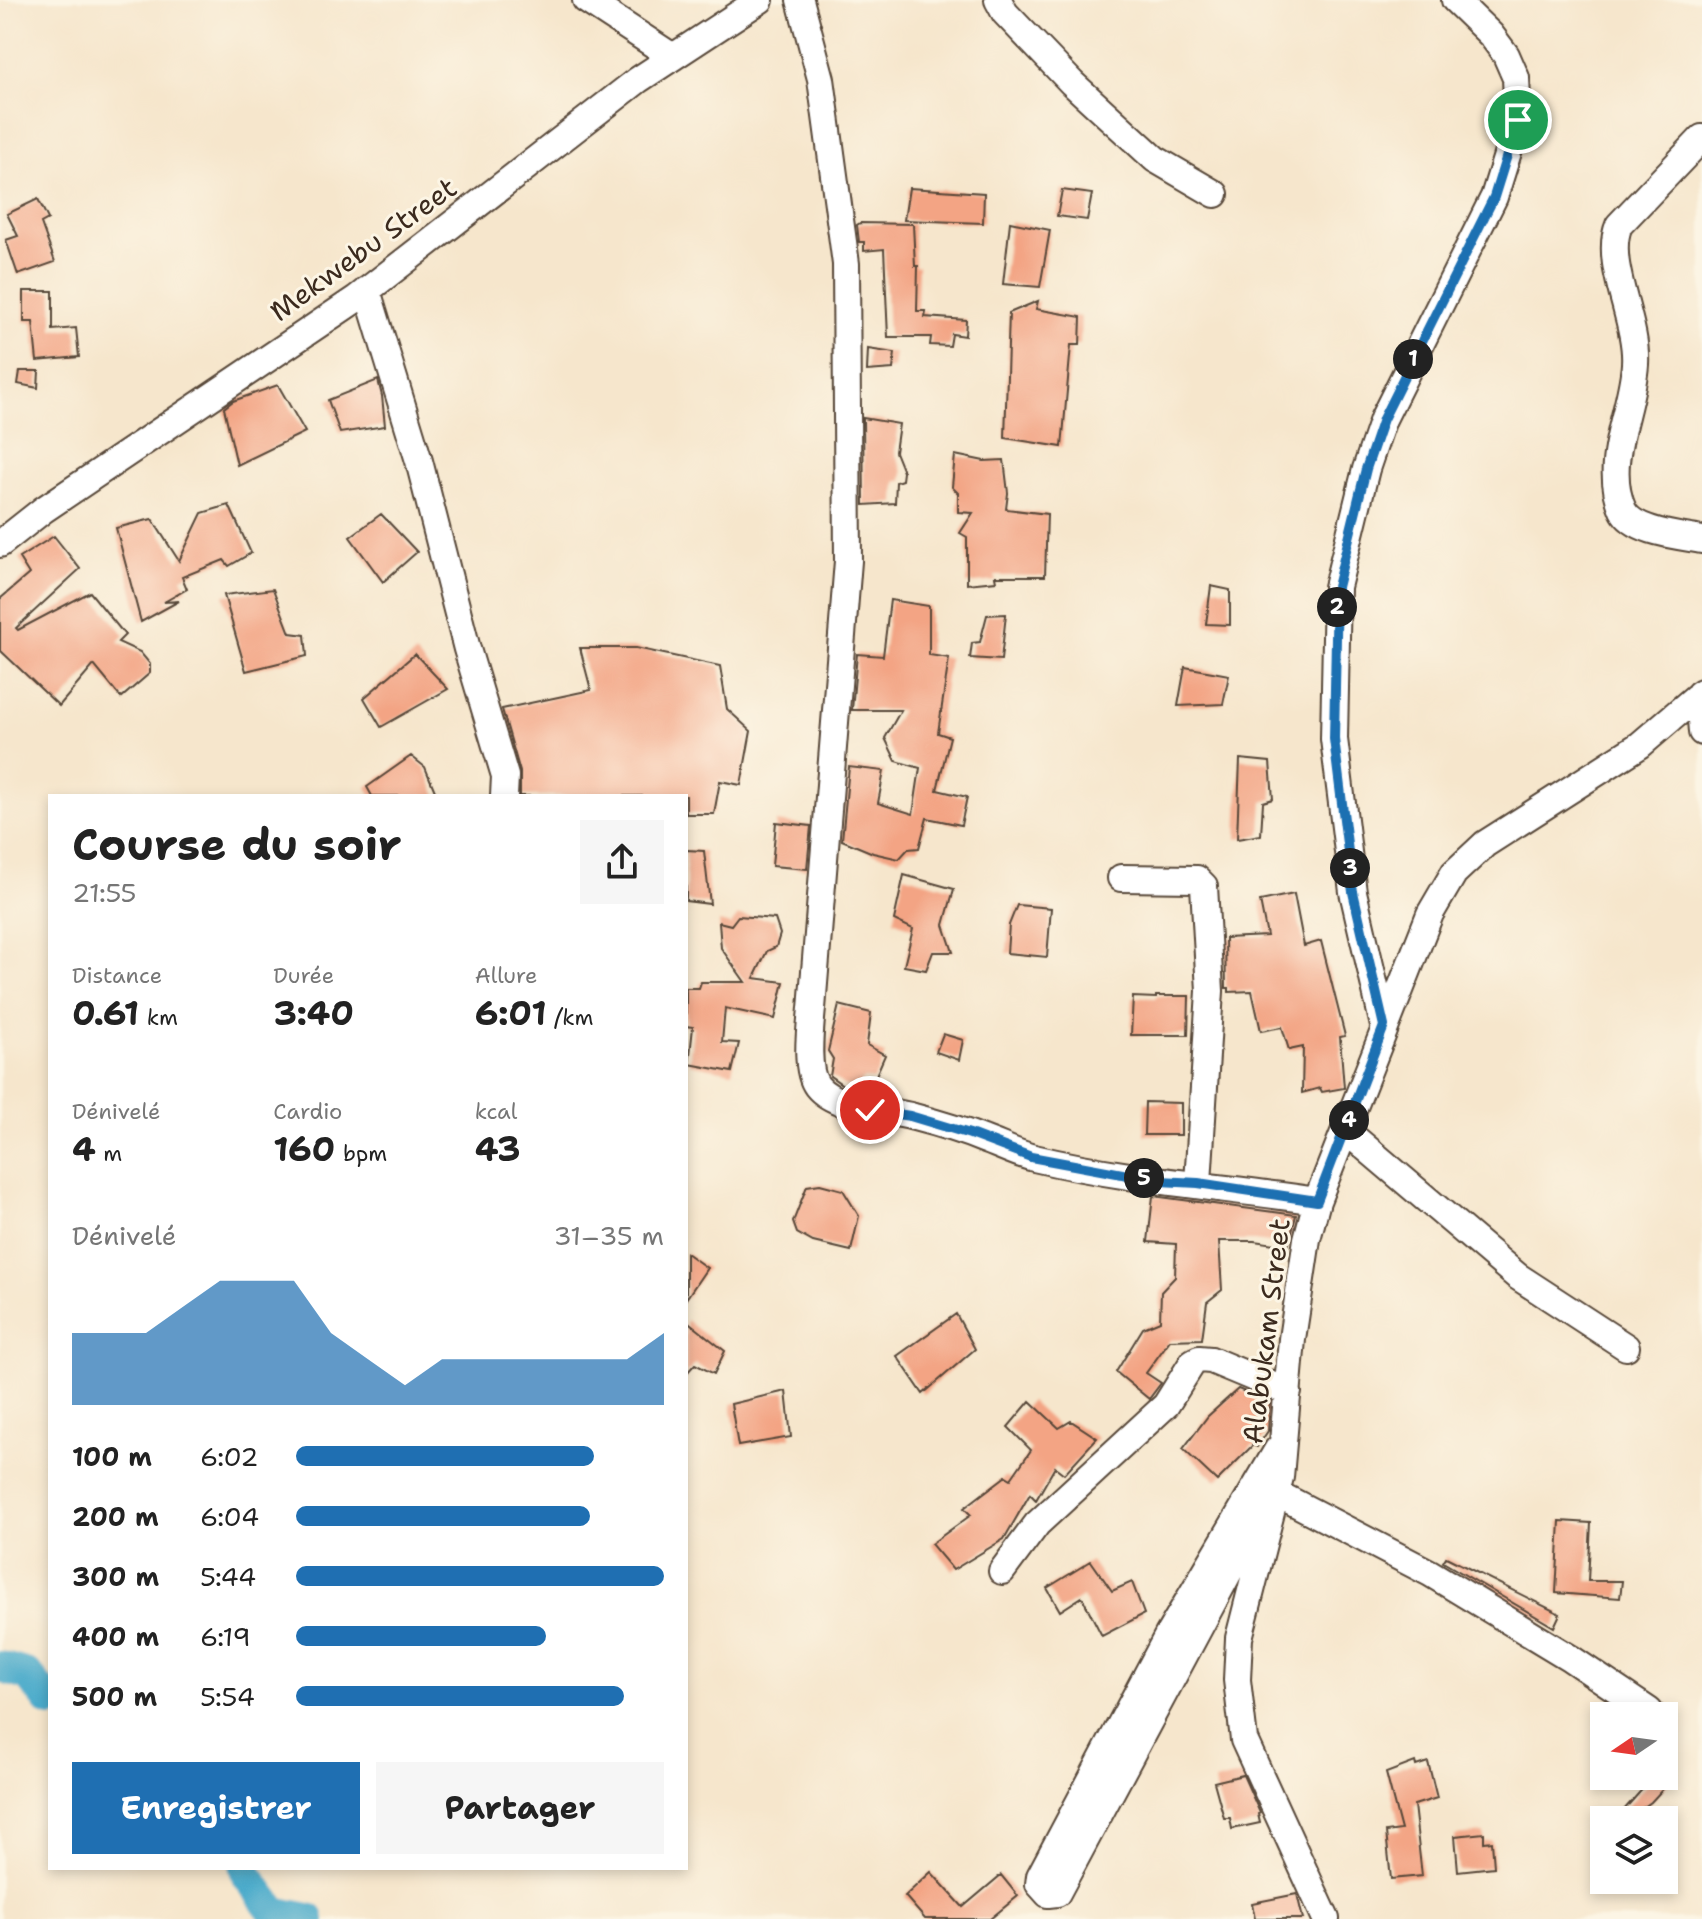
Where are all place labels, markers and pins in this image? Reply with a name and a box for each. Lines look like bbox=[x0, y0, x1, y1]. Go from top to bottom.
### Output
pin bbox=[1484, 86, 1552, 154]
pin: 1 bbox=[1393, 339, 1433, 379]
pin: 2 bbox=[1317, 587, 1357, 627]
pin: 3 bbox=[1330, 848, 1370, 888]
pin bbox=[836, 1076, 904, 1144]
pin: 4 bbox=[1329, 1100, 1369, 1140]
pin: 5 bbox=[1124, 1158, 1164, 1198]

